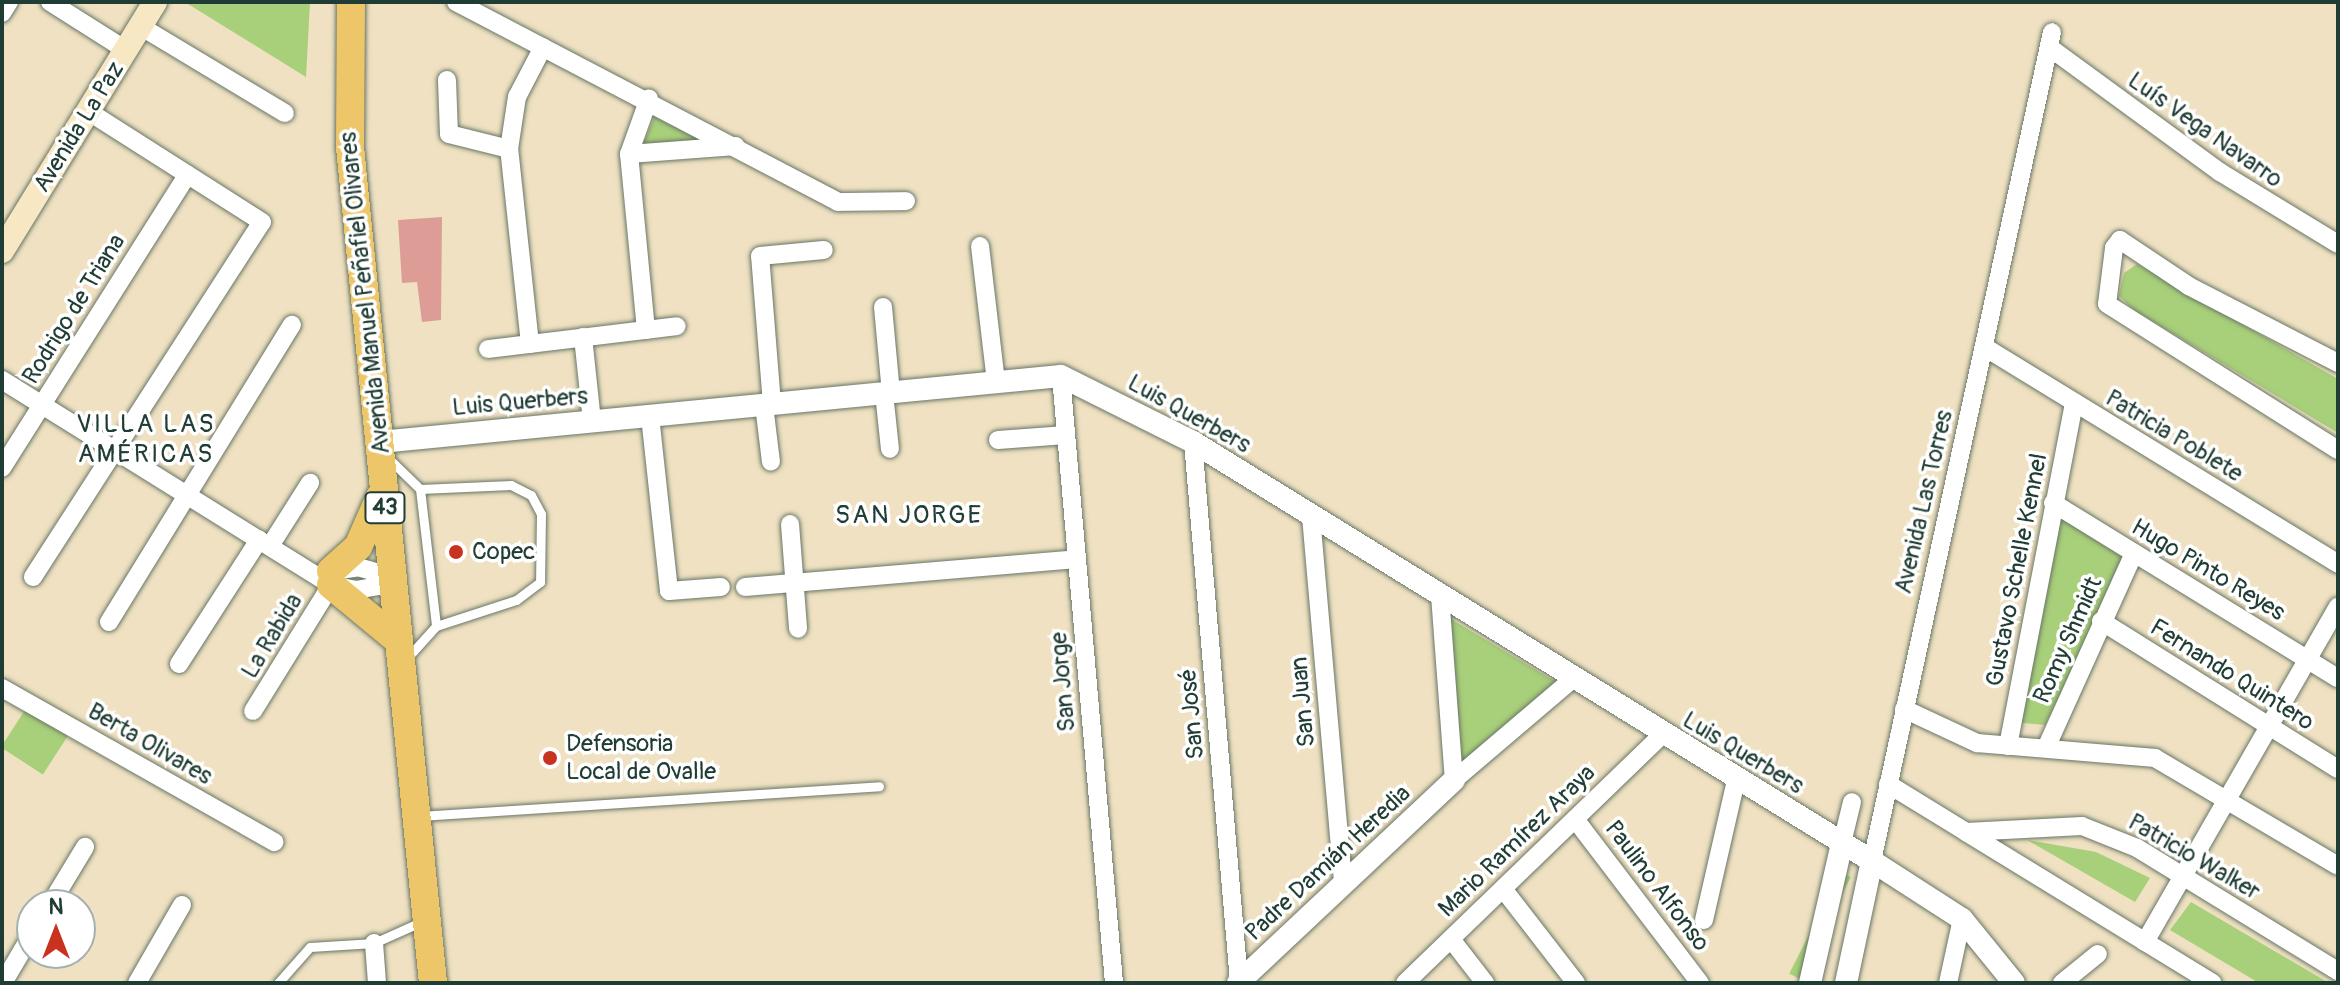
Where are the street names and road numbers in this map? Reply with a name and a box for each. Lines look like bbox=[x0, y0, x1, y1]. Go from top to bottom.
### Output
street label: Avenida La Paz bbox=[28, 57, 130, 197]
street label: Luís Vega Navarro bbox=[2122, 66, 2288, 194]
street label: Avenida Manuel Peñafiel Olivares bbox=[334, 130, 396, 456]
street label: Rodrigo de Triana bbox=[16, 229, 132, 389]
street label: Luis Querbers bbox=[1123, 368, 1255, 460]
street label: Luis Querbers bbox=[451, 382, 589, 422]
street label: Patricia Poblete bbox=[2100, 384, 2248, 488]
street label: Avenida Las Torres bbox=[1889, 408, 1959, 596]
street label: Gustavo Schelle Kennel bbox=[1980, 451, 2054, 689]
road number: 43 bbox=[363, 490, 407, 526]
street label: Hugo Pinto Reyes bbox=[2126, 513, 2290, 627]
street label: Romy Shmidt bbox=[2027, 572, 2109, 708]
street label: La Rabida bbox=[235, 588, 309, 684]
street label: Fernando Quintero bbox=[2145, 613, 2319, 737]
street label: San Jorge bbox=[1044, 631, 1082, 733]
street label: San Juan bbox=[1285, 656, 1321, 748]
street label: San José bbox=[1174, 667, 1210, 761]
street label: Berta Olivares bbox=[83, 697, 217, 791]
street label: Luis Querbers bbox=[1677, 706, 1809, 800]
street label: Mario Ramírez Araya bbox=[1433, 759, 1601, 923]
street label: Padre Damián Heredia bbox=[1239, 779, 1417, 947]
street label: Patricio Walker bbox=[2123, 808, 2265, 906]
street label: Paulino Alfonso bbox=[1599, 815, 1715, 957]

